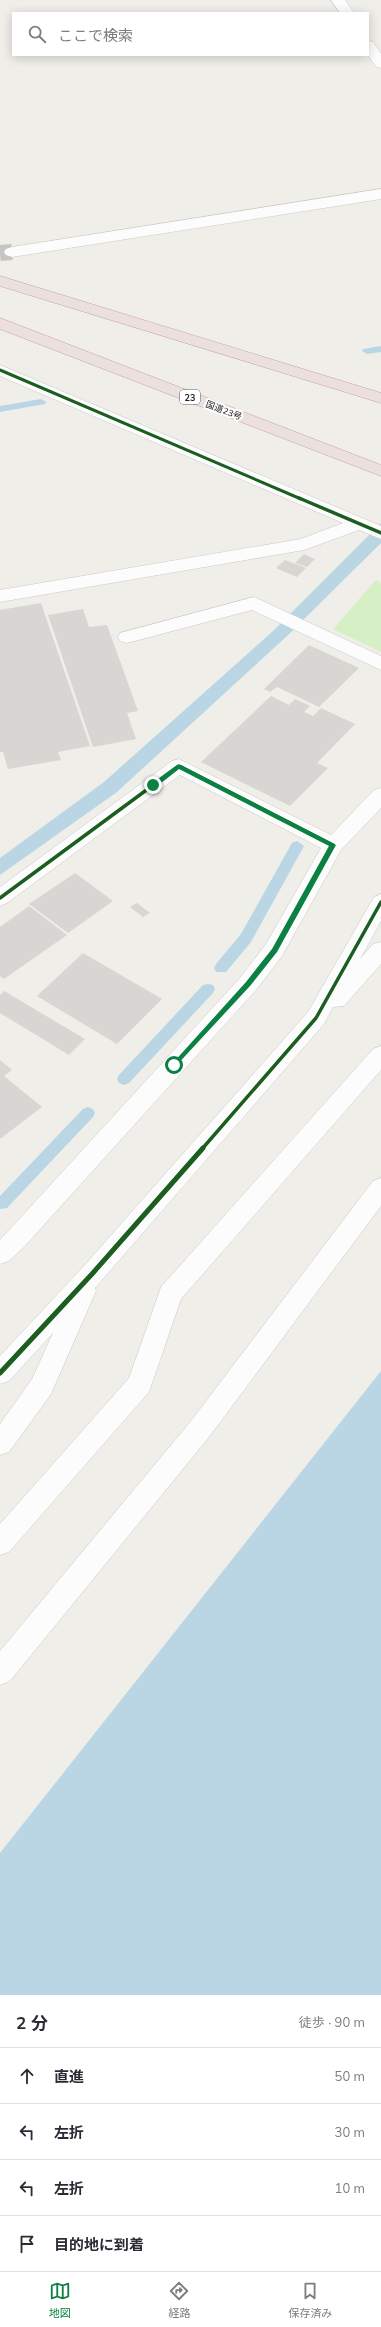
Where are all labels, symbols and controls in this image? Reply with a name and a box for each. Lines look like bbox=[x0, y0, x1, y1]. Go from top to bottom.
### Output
search box bbox=[12, 12, 369, 56]
icon: search bbox=[26, 23, 48, 45]
text: ここで検索 bbox=[58, 26, 133, 45]
road number: 23 bbox=[180, 390, 200, 404]
street label: 国道23号 bbox=[204, 398, 244, 422]
route end bbox=[144, 776, 162, 794]
route start bbox=[165, 1056, 183, 1074]
text: 2 分 bbox=[16, 2012, 48, 2033]
text: 徒歩 · 90 m bbox=[299, 2014, 365, 2030]
icon: ahead bbox=[16, 2065, 38, 2087]
text: 直進 bbox=[54, 2067, 84, 2086]
text: 50 m bbox=[335, 2068, 365, 2084]
icon: left bbox=[16, 2121, 38, 2143]
text: 左折 bbox=[54, 2123, 84, 2142]
text: 30 m bbox=[335, 2124, 365, 2140]
icon: left bbox=[16, 2177, 38, 2199]
text: 左折 bbox=[54, 2179, 84, 2198]
text: 10 m bbox=[335, 2180, 365, 2196]
icon: arrive bbox=[16, 2233, 38, 2255]
text: 目的地に到着 bbox=[54, 2235, 144, 2254]
tab: 地図 bbox=[49, 2280, 71, 2320]
tab: 経路 bbox=[168, 2280, 190, 2320]
tab: 保存済み bbox=[288, 2280, 332, 2320]

